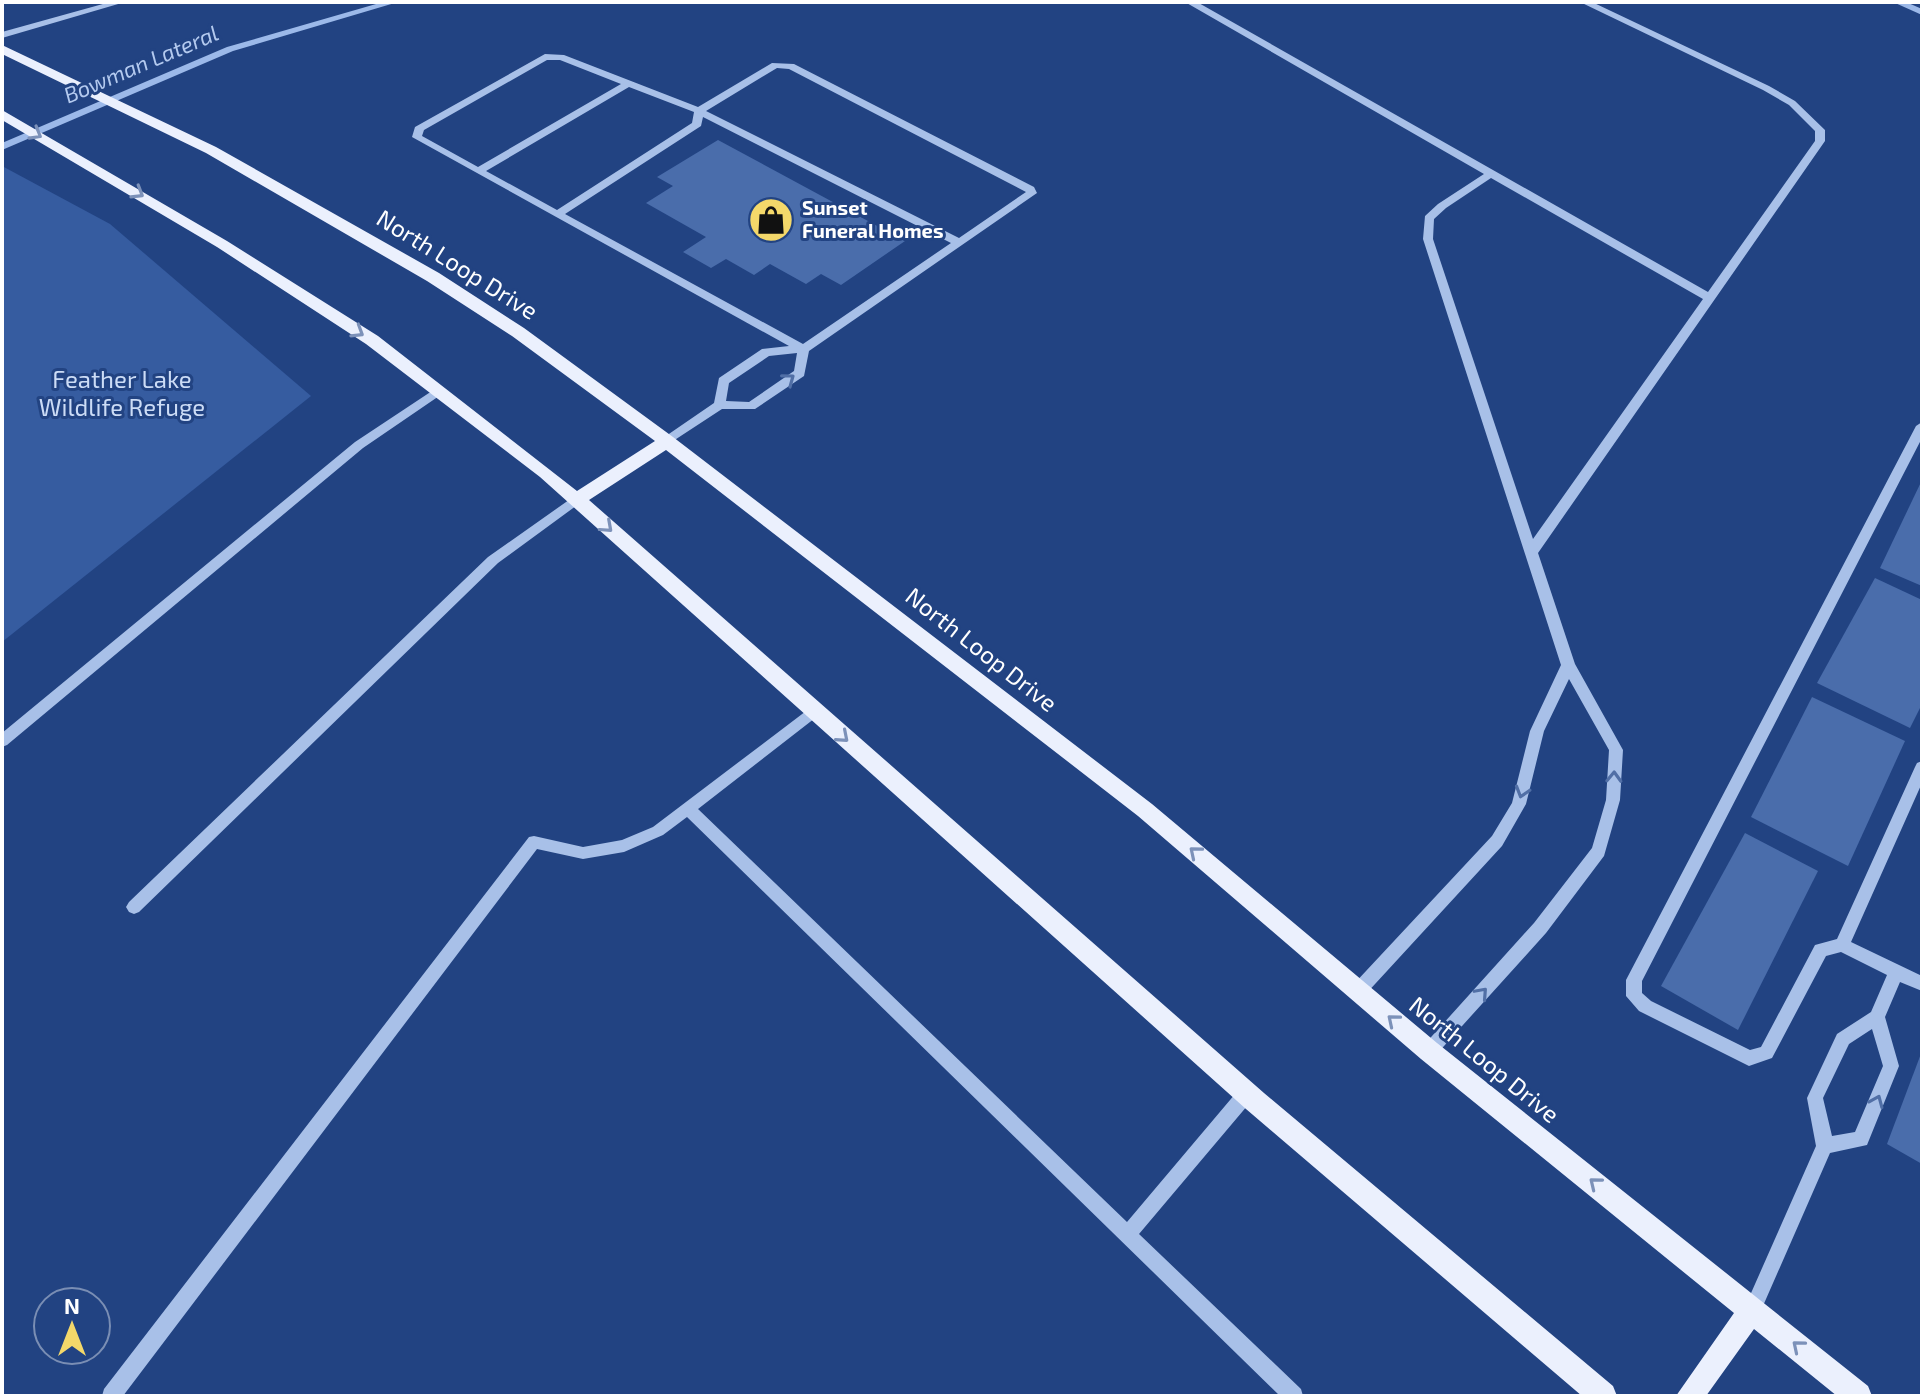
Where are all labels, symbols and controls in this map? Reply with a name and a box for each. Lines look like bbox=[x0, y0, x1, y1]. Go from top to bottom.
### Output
water label: Bowman Lateral bbox=[59, 19, 222, 107]
one-way arrow bbox=[27, 124, 42, 140]
one-way arrow bbox=[129, 184, 144, 199]
place label: Sunset Funeral Homes bbox=[802, 195, 944, 242]
shop icon: Sunset Funeral Homes bbox=[747, 196, 795, 244]
street label: North Loop Drive bbox=[372, 203, 544, 325]
one-way arrow bbox=[349, 322, 364, 338]
park label: Feather Lake Wildlife Refuge bbox=[39, 364, 205, 421]
one-way arrow bbox=[780, 374, 795, 389]
one-way arrow bbox=[597, 517, 612, 532]
street label: North Loop Drive bbox=[900, 581, 1064, 717]
one-way arrow bbox=[834, 727, 849, 741]
one-way arrow bbox=[1606, 770, 1623, 783]
one-way arrow bbox=[1515, 784, 1531, 798]
one-way arrow bbox=[1189, 847, 1204, 862]
one-way arrow bbox=[1472, 988, 1486, 1003]
street label: North Loop Drive bbox=[1404, 990, 1566, 1128]
one-way arrow bbox=[1388, 1015, 1402, 1030]
one-way arrow bbox=[1867, 1095, 1884, 1109]
one-way arrow bbox=[1589, 1179, 1604, 1193]
north arrow bbox=[32, 1286, 112, 1366]
text: N bbox=[64, 1292, 80, 1318]
one-way arrow bbox=[1793, 1341, 1807, 1356]

